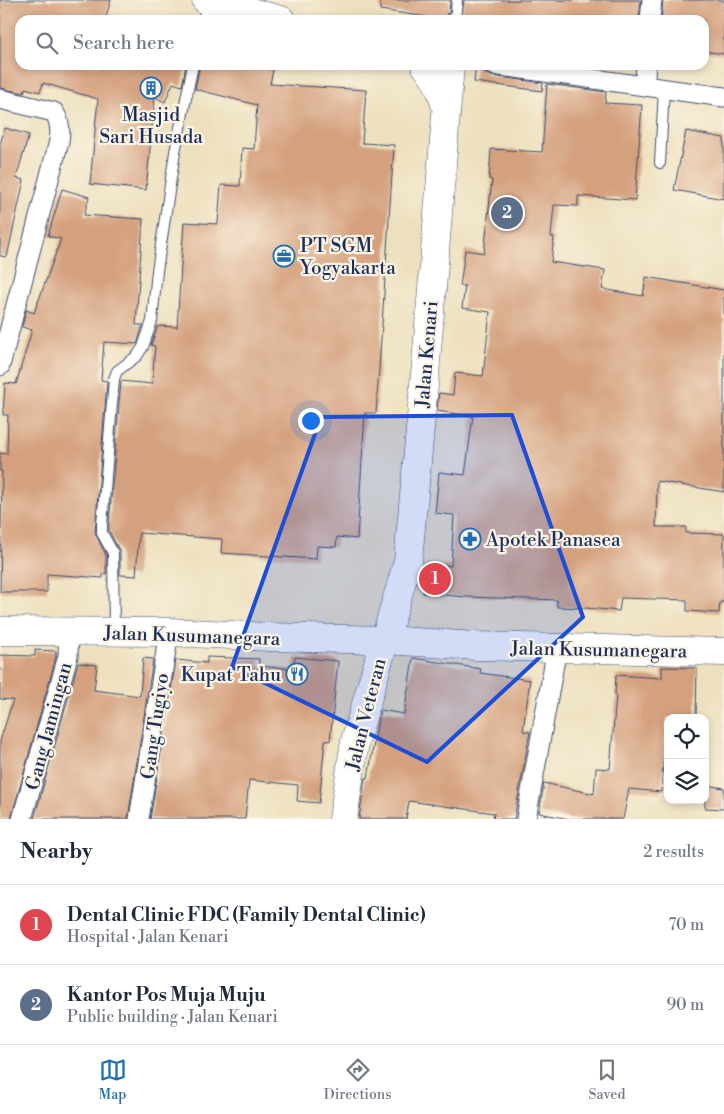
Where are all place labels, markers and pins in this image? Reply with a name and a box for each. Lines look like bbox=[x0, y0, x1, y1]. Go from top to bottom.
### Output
building icon: Masjid Sari Husada bbox=[139, 76, 163, 100]
place label: Masjid Sari Husada bbox=[99, 103, 203, 149]
pin: 2 bbox=[491, 194, 523, 232]
place label: PT SGM Yogyakarta bbox=[299, 234, 396, 280]
office icon: PT SGM Yogyakarta bbox=[272, 244, 296, 268]
pharmacy icon: Apotek Panasea bbox=[458, 527, 482, 551]
place label: Apotek Panasea bbox=[485, 528, 621, 552]
pin: 1 bbox=[419, 560, 451, 598]
restaurant icon: Kupat Tahu bbox=[285, 662, 309, 686]
place label: Kupat Tahu bbox=[181, 663, 281, 687]

